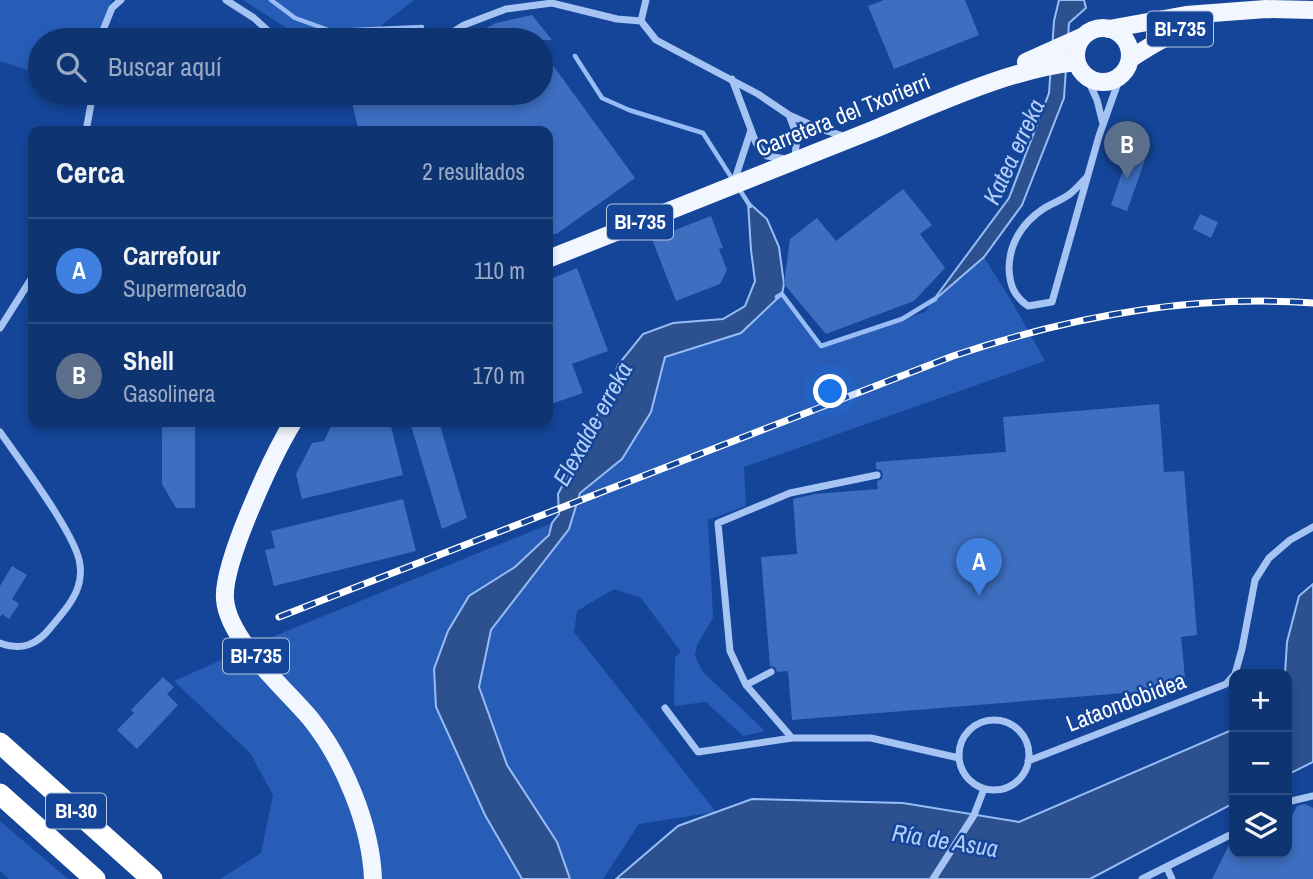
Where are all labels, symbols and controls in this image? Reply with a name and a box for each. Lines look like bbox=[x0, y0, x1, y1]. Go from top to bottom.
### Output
road number: BI-735 bbox=[1147, 12, 1213, 46]
search box bbox=[28, 28, 553, 105]
icon: search bbox=[52, 48, 90, 86]
text: Buscar aquí bbox=[108, 49, 222, 84]
street label: Carretera del Txorierri bbox=[751, 65, 935, 164]
water label: Katea erreka bbox=[975, 94, 1051, 209]
pin: B bbox=[1104, 121, 1150, 179]
text: Cerca bbox=[56, 152, 124, 192]
text: 2 resultados bbox=[422, 156, 525, 187]
road number: BI-735 bbox=[607, 204, 673, 240]
text: Carrefour bbox=[123, 238, 220, 273]
text: A bbox=[72, 255, 86, 286]
text: 110 m bbox=[474, 255, 525, 286]
text: Supermercado bbox=[123, 273, 247, 304]
text: Shell bbox=[123, 343, 174, 378]
water label: Elexalde erreka bbox=[545, 356, 639, 491]
text: B bbox=[72, 360, 86, 391]
text: 170 m bbox=[473, 360, 525, 391]
your location bbox=[813, 374, 847, 408]
text: Gasolinera bbox=[123, 378, 215, 409]
pin: A bbox=[956, 538, 1002, 596]
road number: BI-735 bbox=[223, 638, 289, 674]
street label: Lataondobidea bbox=[1062, 664, 1191, 739]
map controls bbox=[1229, 669, 1292, 858]
button: + bbox=[1229, 669, 1292, 732]
button: − bbox=[1229, 732, 1292, 795]
road number: BI-30 bbox=[46, 794, 106, 828]
button: layers bbox=[1229, 795, 1292, 858]
water label: Ría de Asua bbox=[890, 816, 1001, 864]

